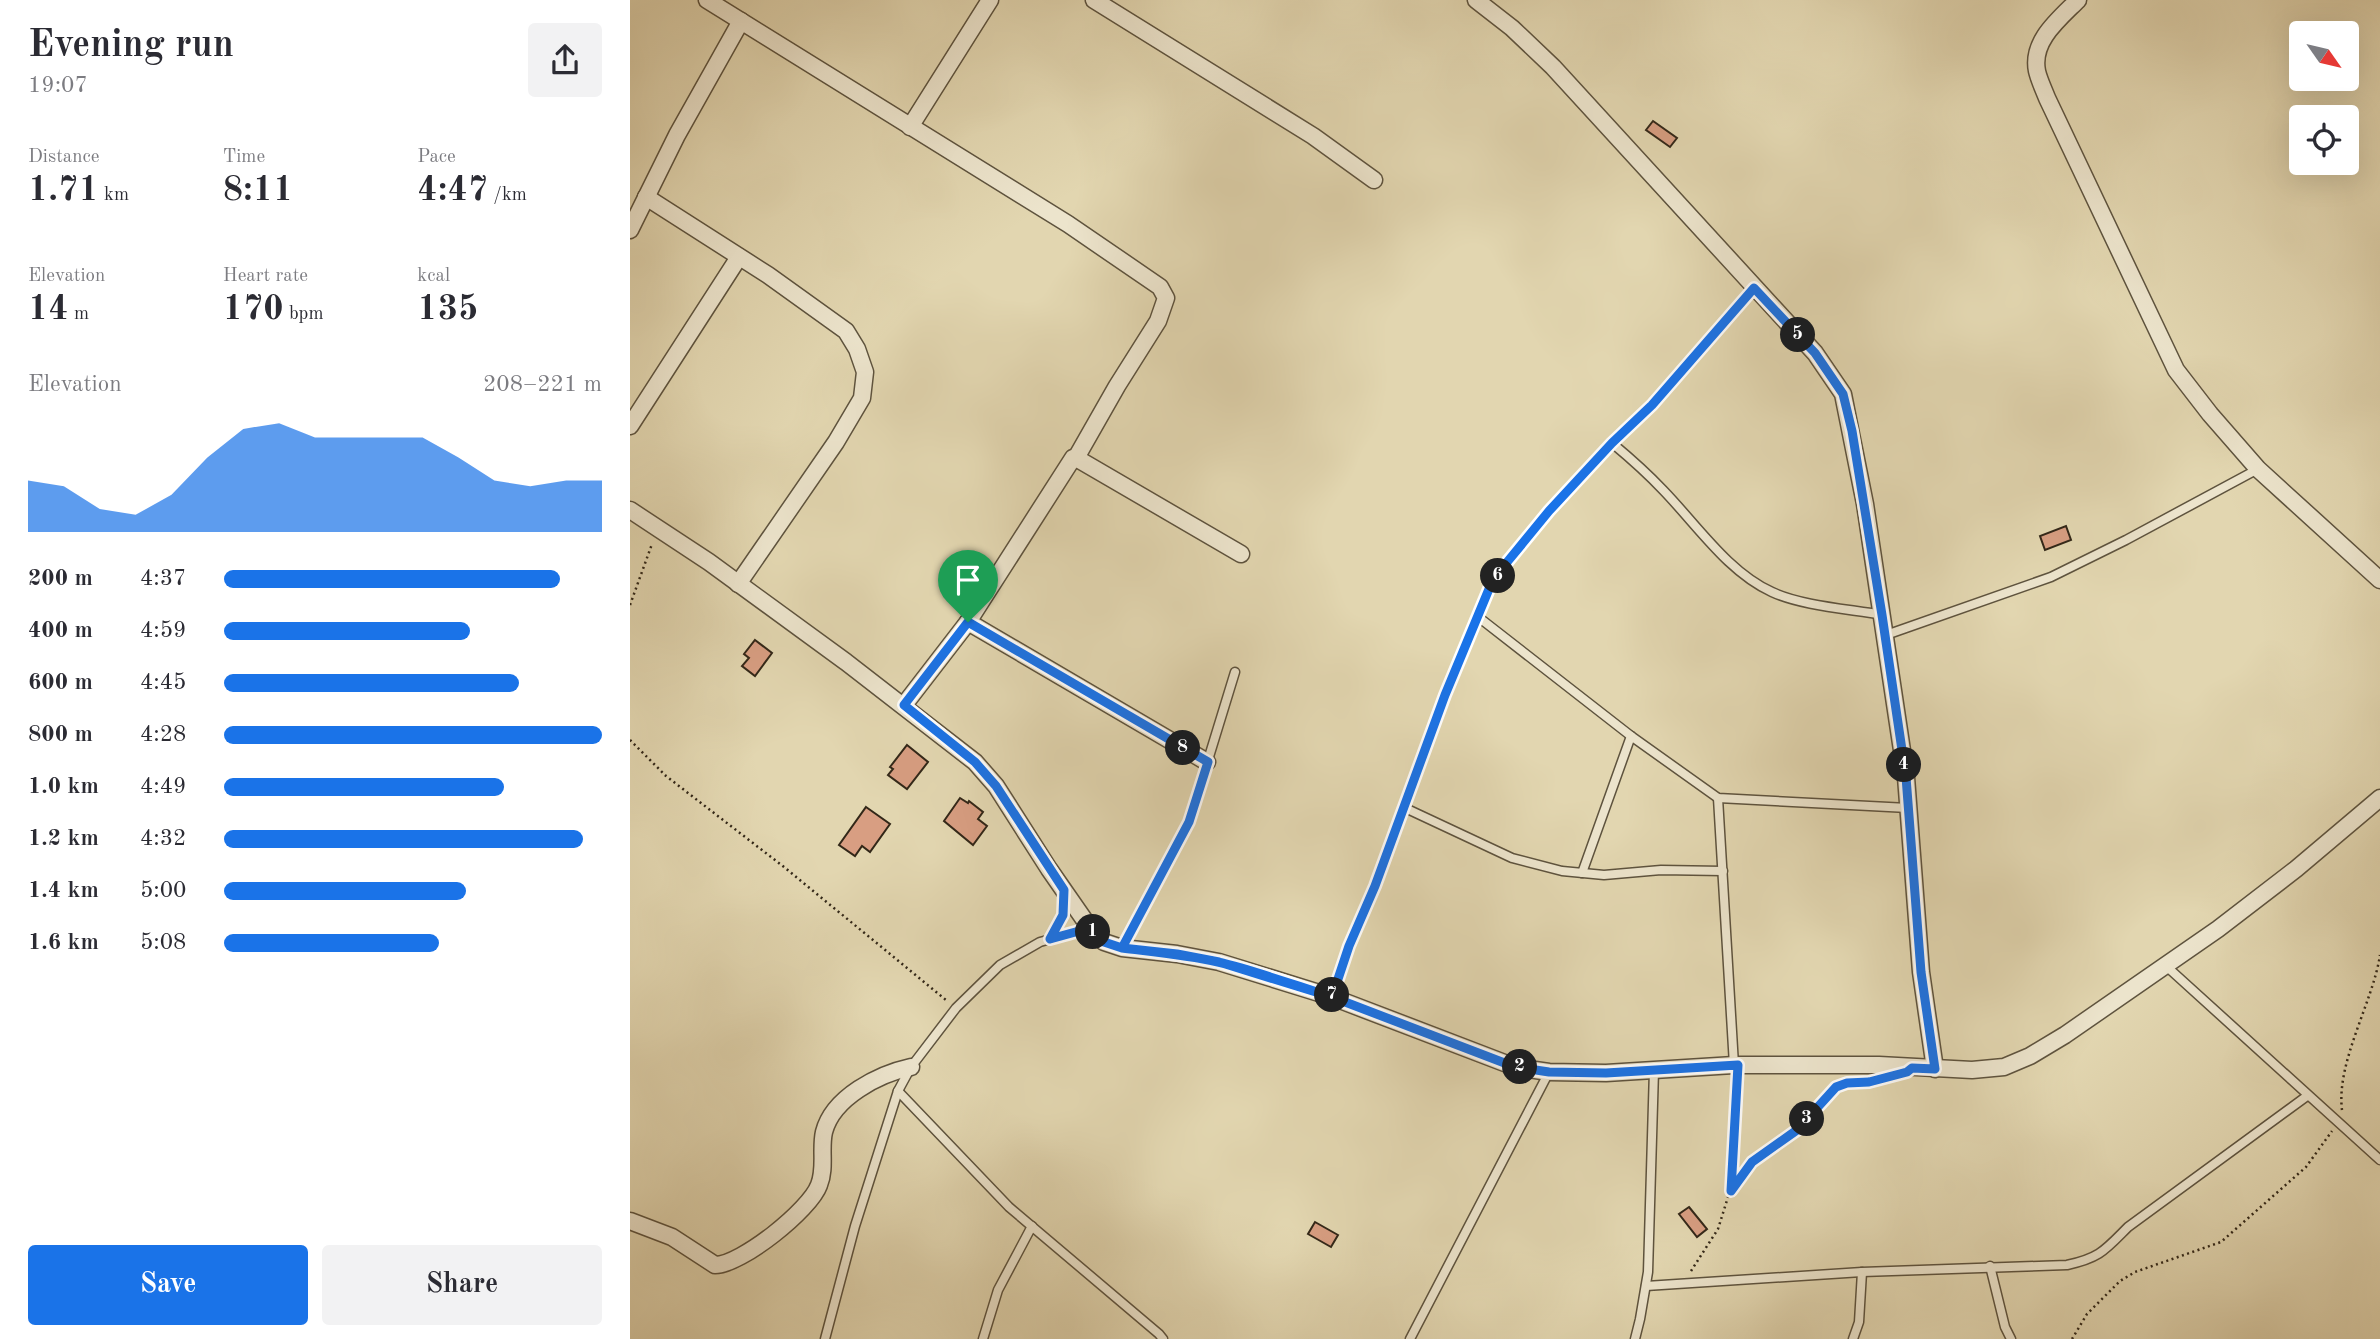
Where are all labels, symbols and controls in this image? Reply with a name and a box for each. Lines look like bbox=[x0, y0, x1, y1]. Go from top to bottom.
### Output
north arrow bbox=[2289, 21, 2359, 91]
map controls bbox=[2289, 21, 2359, 175]
button: share bbox=[528, 23, 602, 97]
text: Evening run bbox=[28, 27, 234, 65]
text: 19:07 bbox=[28, 74, 88, 97]
button: locate bbox=[2289, 105, 2359, 175]
text: Distance bbox=[28, 148, 100, 167]
text: Time bbox=[223, 148, 265, 167]
text: Pace bbox=[417, 148, 456, 167]
text: 1.71 bbox=[28, 173, 99, 208]
text: 8:11 bbox=[223, 173, 293, 208]
text: 4:47 bbox=[417, 173, 488, 208]
text: km bbox=[99, 186, 129, 205]
text: /km bbox=[488, 186, 527, 205]
text: Elevation bbox=[28, 267, 105, 286]
text: Heart rate bbox=[223, 267, 308, 286]
text: kcal bbox=[417, 267, 450, 286]
text: 14 bbox=[28, 292, 69, 327]
text: 170 bbox=[223, 292, 284, 327]
text: 135 bbox=[417, 292, 478, 327]
text: m bbox=[69, 305, 89, 324]
text: bpm bbox=[284, 305, 324, 324]
pin: 5 bbox=[1780, 318, 1816, 352]
text: 5 bbox=[1792, 325, 1803, 344]
text: Elevation bbox=[28, 373, 122, 396]
text: 208–221 m bbox=[483, 373, 602, 396]
pin bbox=[938, 550, 998, 622]
pin: 6 bbox=[1480, 558, 1516, 594]
icon: arrive bbox=[949, 561, 987, 599]
text: 6 bbox=[1492, 566, 1503, 585]
text: 200 m bbox=[28, 567, 93, 590]
text: 4:37 bbox=[140, 567, 186, 590]
text: 400 m bbox=[28, 619, 93, 642]
text: 4:59 bbox=[140, 619, 186, 642]
text: 600 m bbox=[28, 671, 93, 694]
text: 4:45 bbox=[140, 671, 186, 694]
text: 800 m bbox=[28, 723, 93, 746]
text: 4:28 bbox=[140, 723, 186, 746]
pin: 8 bbox=[1166, 730, 1200, 766]
text: 8 bbox=[1177, 738, 1188, 757]
pin: 4 bbox=[1886, 748, 1922, 782]
text: 4 bbox=[1898, 755, 1909, 774]
text: 1.0 km bbox=[28, 775, 99, 798]
text: 4:49 bbox=[140, 775, 186, 798]
text: 1.2 km bbox=[28, 827, 99, 850]
text: 4:32 bbox=[140, 827, 186, 850]
text: 1.4 km bbox=[28, 879, 99, 902]
text: 5:00 bbox=[140, 879, 186, 902]
pin: 1 bbox=[1076, 914, 1110, 950]
text: 1 bbox=[1087, 922, 1098, 941]
text: 1.6 km bbox=[28, 931, 99, 954]
text: 5:08 bbox=[140, 931, 186, 954]
pin: 7 bbox=[1314, 978, 1350, 1012]
text: 7 bbox=[1326, 985, 1337, 1004]
pin: 2 bbox=[1502, 1050, 1538, 1084]
text: 2 bbox=[1514, 1057, 1525, 1076]
pin: 3 bbox=[1790, 1102, 1824, 1136]
text: 3 bbox=[1801, 1109, 1812, 1128]
button: Save bbox=[28, 1245, 308, 1325]
button: Share bbox=[322, 1245, 602, 1325]

